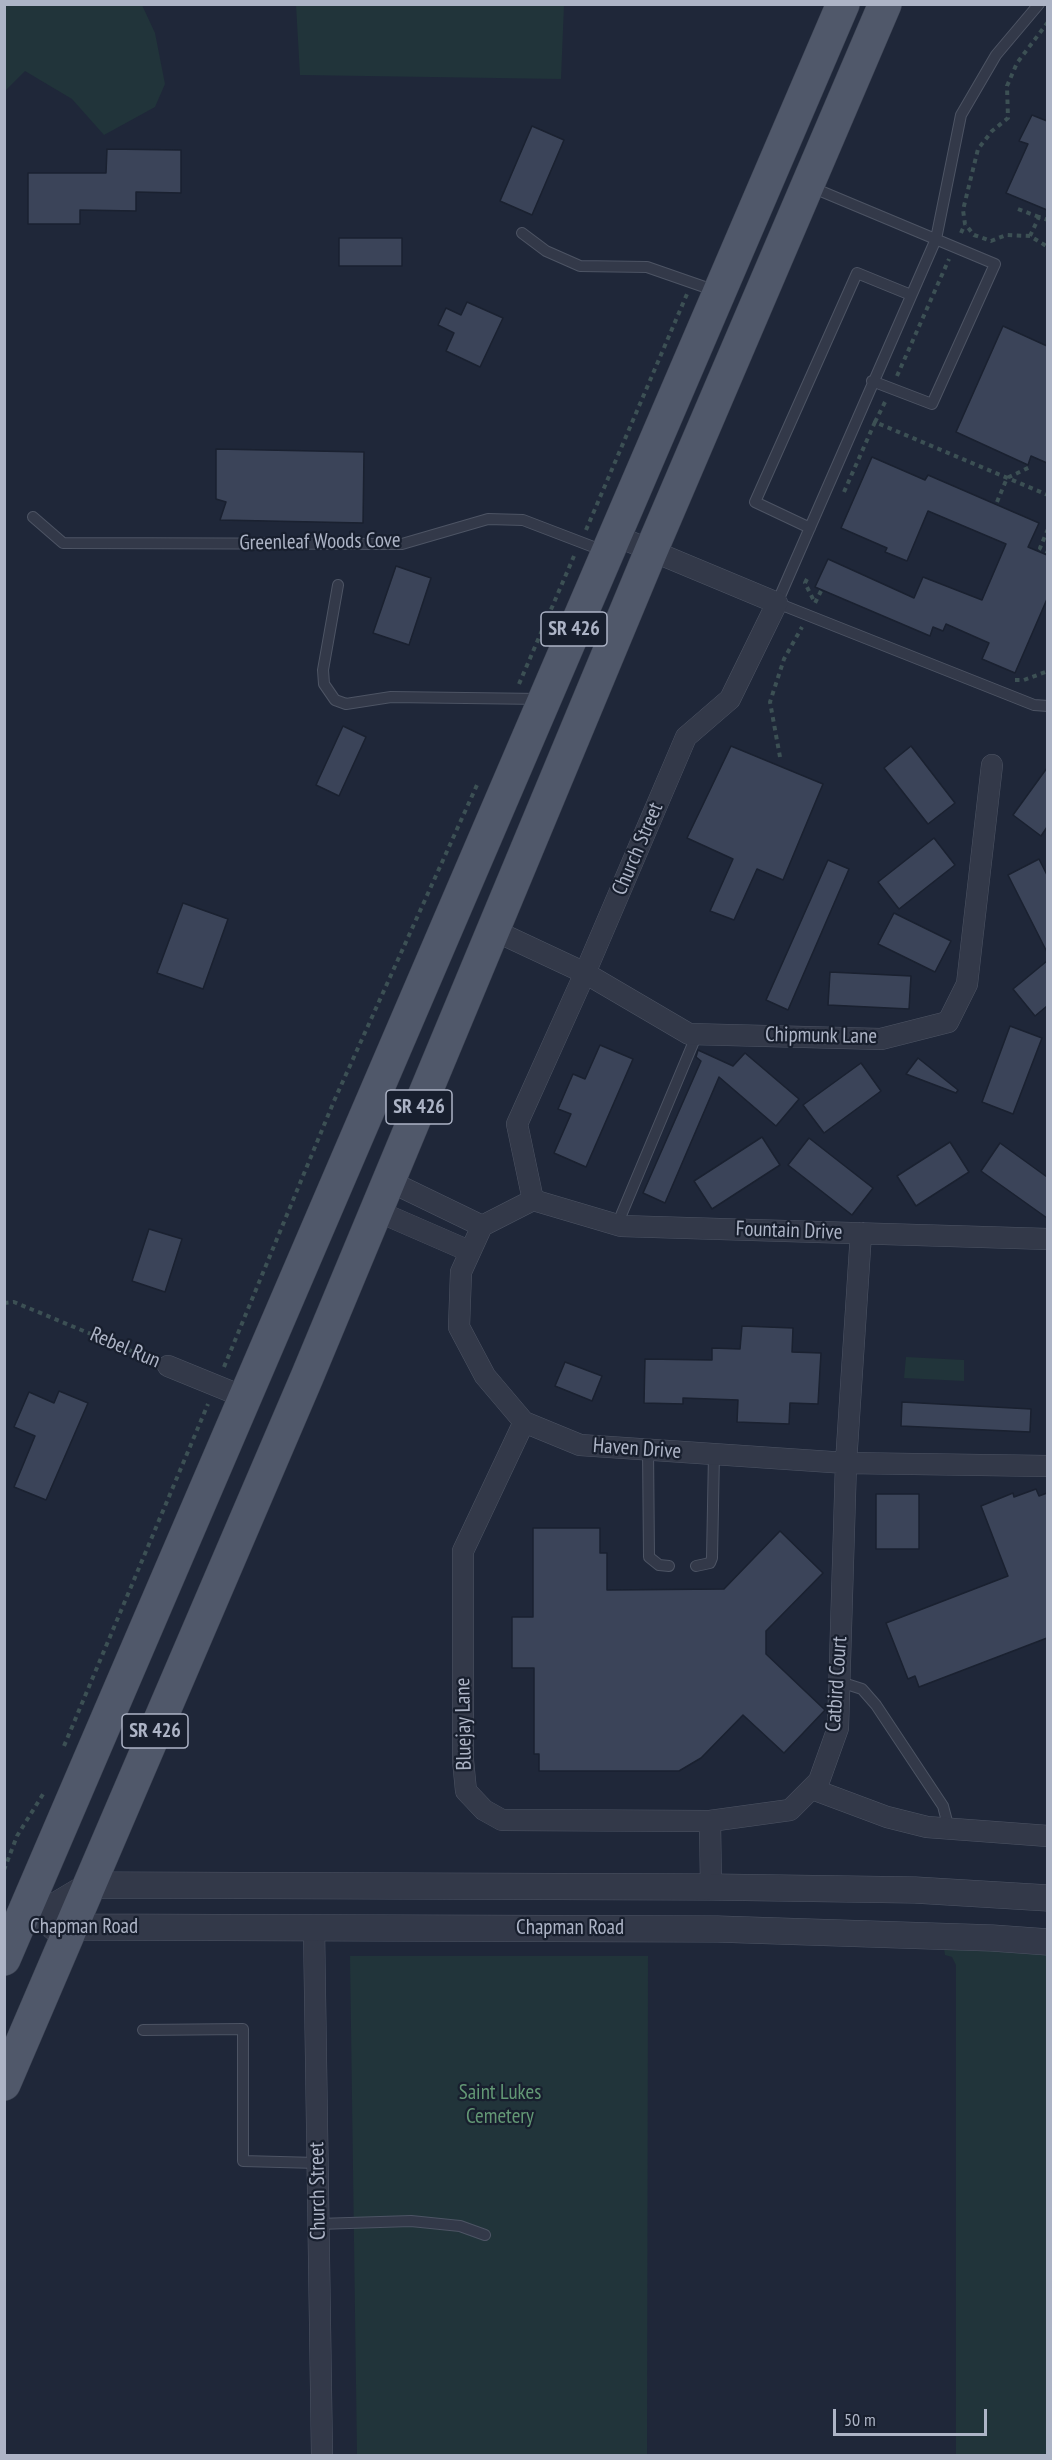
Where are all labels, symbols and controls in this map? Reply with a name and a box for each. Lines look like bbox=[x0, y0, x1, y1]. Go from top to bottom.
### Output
street label: Greenleaf Woods Cove bbox=[239, 528, 401, 556]
road number: SR 426 bbox=[541, 612, 607, 646]
street label: Church Street bbox=[607, 799, 669, 899]
street label: Chipmunk Lane bbox=[765, 1022, 877, 1050]
road number: SR 426 bbox=[386, 1090, 452, 1124]
street label: Fountain Drive bbox=[735, 1217, 843, 1245]
street label: Rebel Run bbox=[86, 1322, 164, 1374]
street label: Haven Drive bbox=[592, 1433, 682, 1465]
street label: Catbird Court bbox=[821, 1635, 853, 1733]
street label: Bluejay Lane bbox=[451, 1678, 477, 1770]
road number: SR 426 bbox=[122, 1714, 188, 1748]
street label: Chapman Road bbox=[30, 1914, 138, 1940]
street label: Chapman Road bbox=[516, 1915, 624, 1941]
park label: Saint Lukes Cemetery bbox=[459, 2080, 541, 2130]
street label: Church Street bbox=[305, 2142, 331, 2240]
scale bar bbox=[836, 2397, 990, 2435]
text: 50 m bbox=[844, 2408, 876, 2431]

